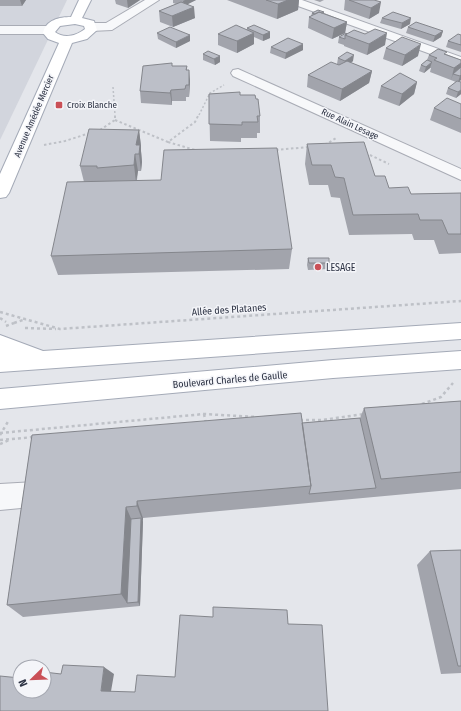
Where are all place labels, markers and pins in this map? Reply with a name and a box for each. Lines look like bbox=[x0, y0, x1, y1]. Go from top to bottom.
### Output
marker: Croix Blanche bbox=[54, 100, 64, 110]
place label: Croix Blanche bbox=[67, 100, 117, 110]
marker: LESAGE bbox=[313, 262, 323, 272]
place label: LESAGE bbox=[326, 262, 356, 274]

